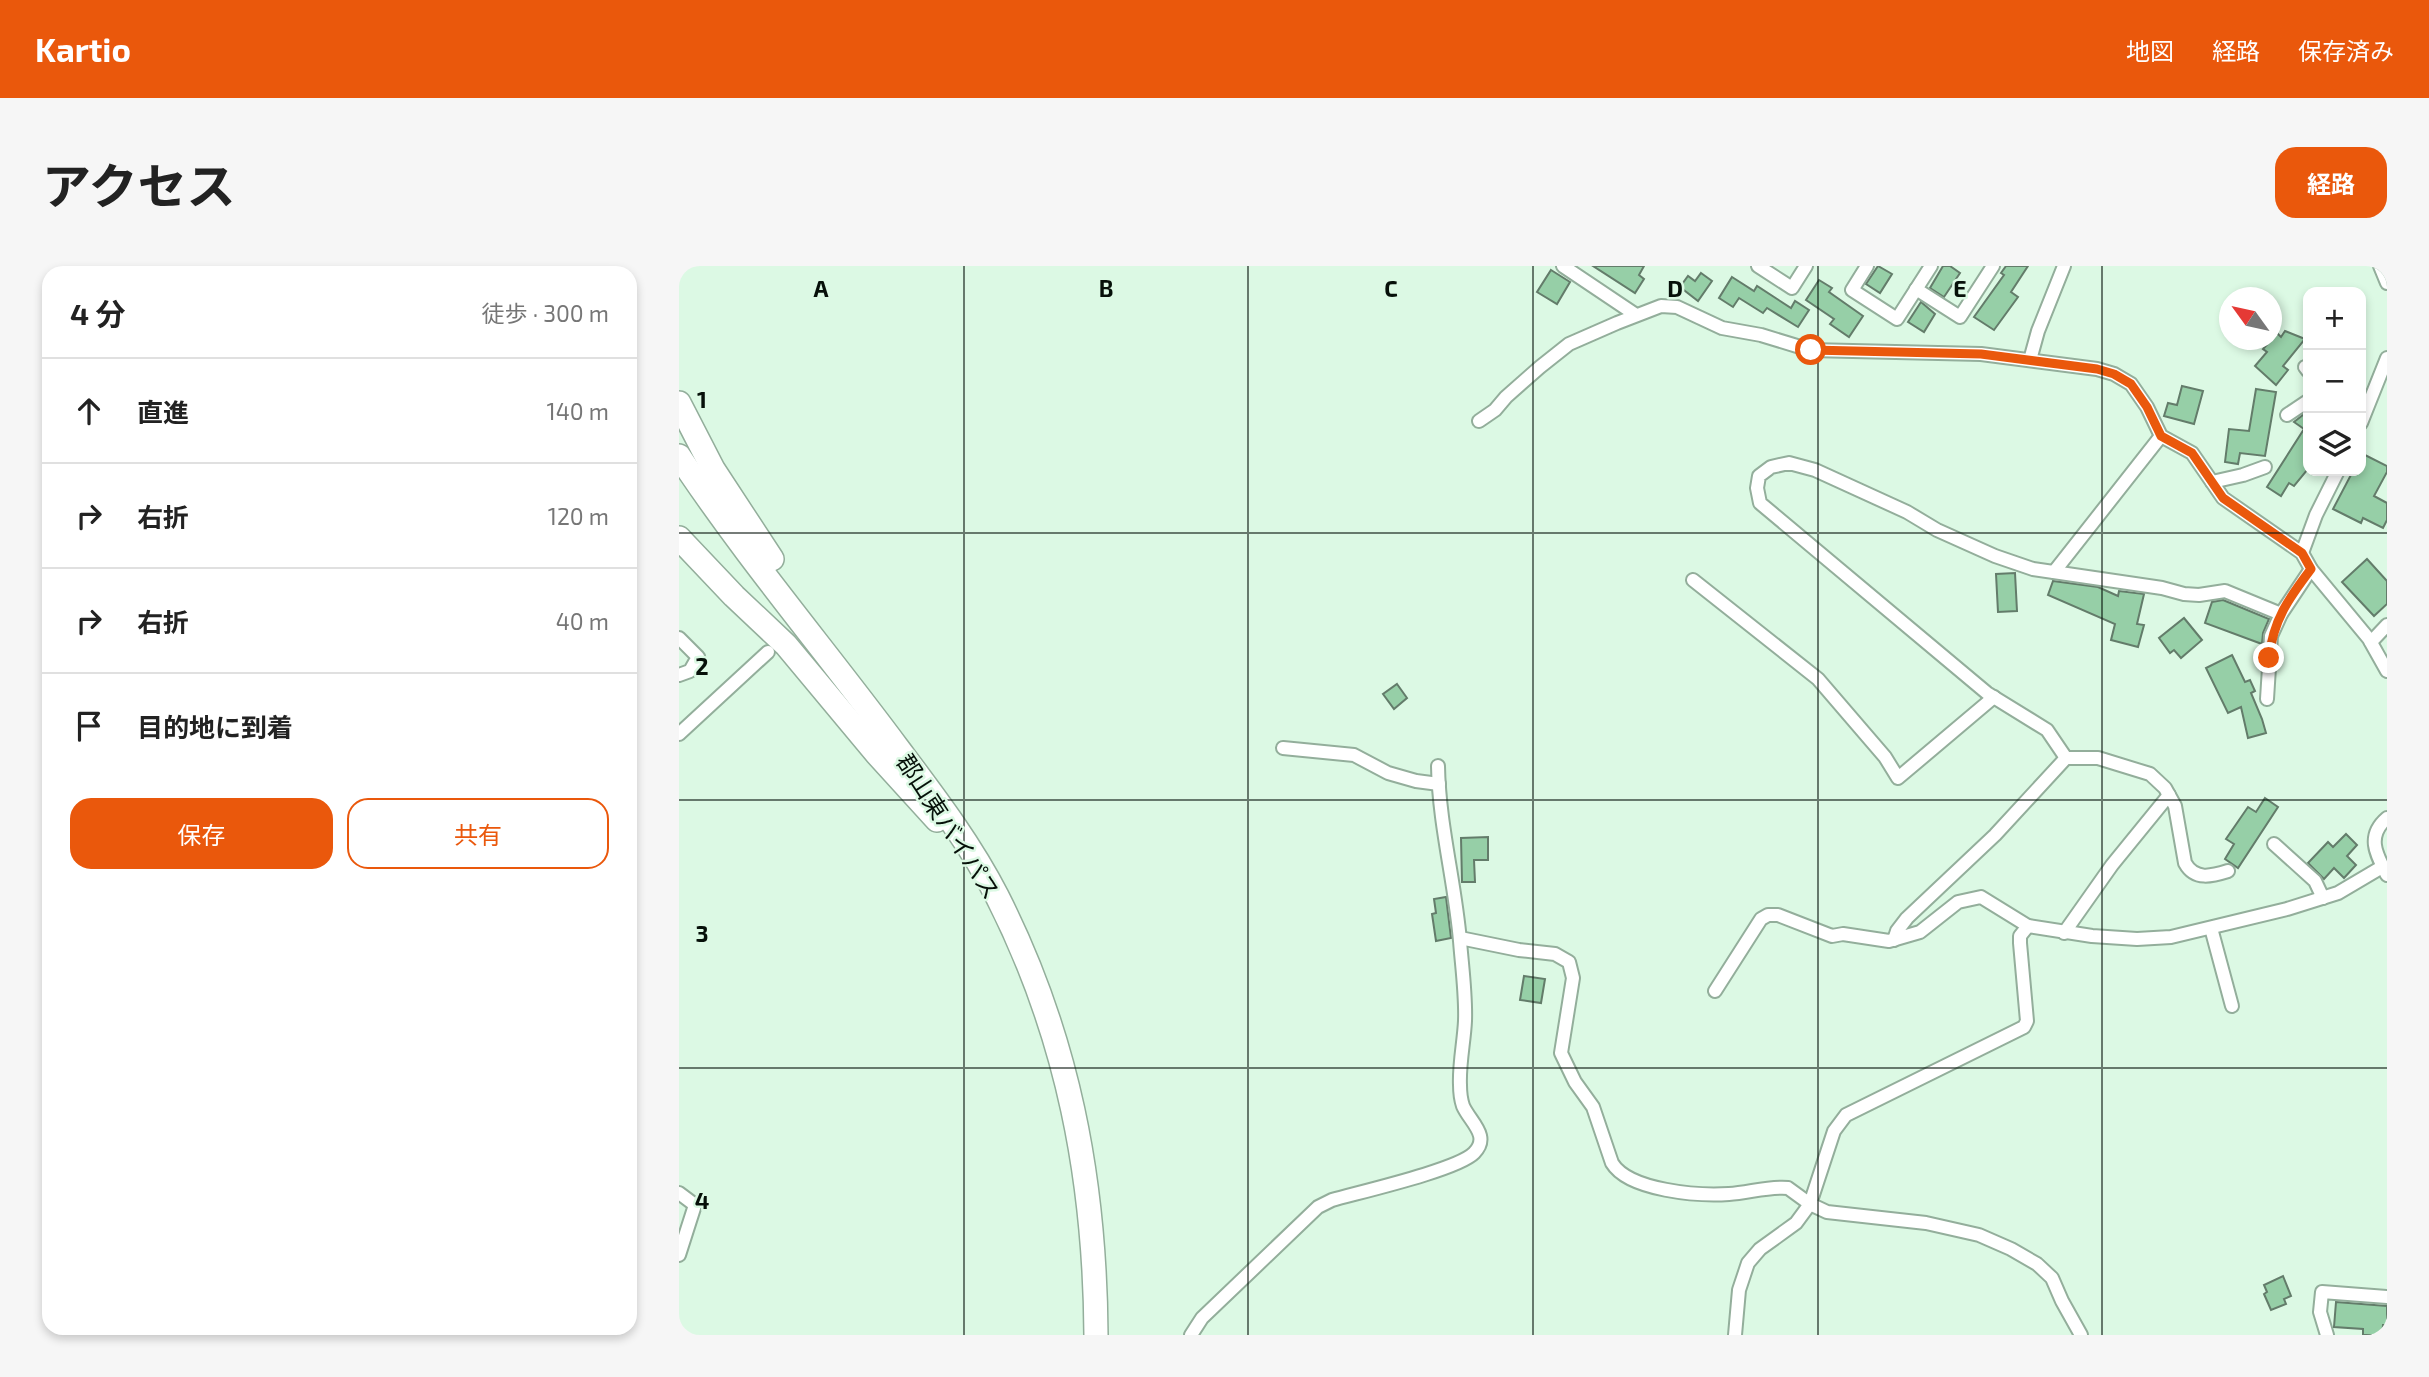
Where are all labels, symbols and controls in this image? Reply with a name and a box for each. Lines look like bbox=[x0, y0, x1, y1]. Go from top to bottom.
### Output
text: Kartio bbox=[35, 29, 131, 69]
text: 地図 bbox=[2126, 36, 2174, 65]
text: 経路 bbox=[2212, 36, 2260, 65]
text: 保存済み bbox=[2298, 36, 2394, 65]
button: 経路 bbox=[2275, 147, 2387, 218]
text: アクセス bbox=[42, 155, 236, 214]
text: A bbox=[813, 274, 829, 302]
text: B bbox=[1099, 274, 1113, 302]
text: C bbox=[1384, 274, 1398, 302]
text: D bbox=[1667, 274, 1683, 302]
text: E bbox=[1953, 274, 1967, 302]
north arrow bbox=[2219, 287, 2282, 350]
map controls bbox=[2303, 287, 2366, 476]
button: + bbox=[2303, 287, 2366, 350]
text: 4 分 bbox=[70, 295, 126, 331]
text: 徒歩 · 300 m bbox=[482, 299, 609, 327]
route start bbox=[1795, 334, 1826, 365]
button: − bbox=[2303, 350, 2366, 413]
text: 1 bbox=[697, 385, 707, 413]
icon: ahead bbox=[70, 392, 108, 430]
text: 直進 bbox=[137, 396, 189, 427]
text: 140 m bbox=[547, 397, 609, 425]
button: layers bbox=[2303, 413, 2366, 476]
icon: right bbox=[70, 497, 108, 535]
text: 右折 bbox=[137, 501, 189, 532]
text: 120 m bbox=[548, 502, 609, 530]
icon: right bbox=[70, 602, 108, 640]
text: 右折 bbox=[137, 606, 189, 637]
text: 40 m bbox=[556, 607, 609, 635]
route end bbox=[2253, 642, 2284, 673]
text: 2 bbox=[695, 652, 709, 680]
icon: arrive bbox=[70, 707, 108, 745]
text: 目的地に到着 bbox=[137, 711, 293, 742]
street label: 郡山東バイパス bbox=[891, 748, 1007, 904]
button: 保存 bbox=[70, 798, 333, 869]
button: 共有 bbox=[347, 798, 609, 869]
text: 3 bbox=[695, 919, 709, 947]
text: 4 bbox=[695, 1186, 709, 1214]

